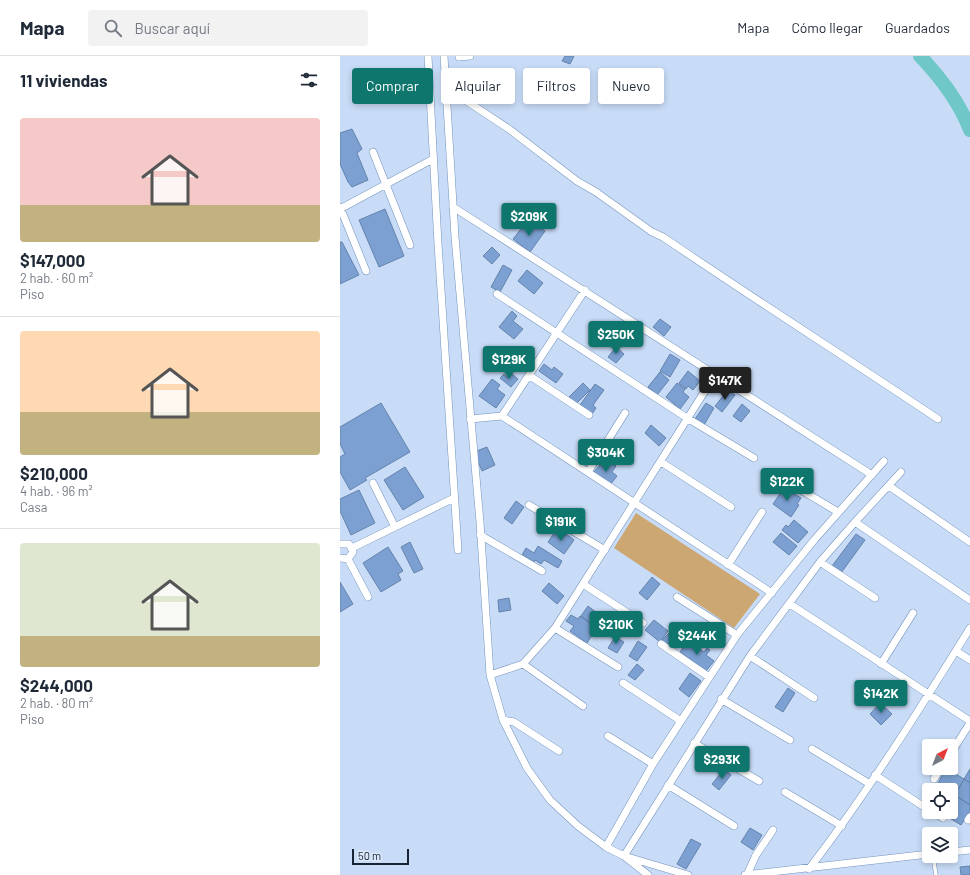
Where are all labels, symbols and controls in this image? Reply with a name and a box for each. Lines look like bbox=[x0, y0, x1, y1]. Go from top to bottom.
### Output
search box bbox=[88, 10, 368, 46]
text: Mapa bbox=[20, 16, 64, 39]
icon: search bbox=[102, 17, 124, 39]
text: Buscar aquí bbox=[134, 19, 210, 37]
text: Mapa bbox=[737, 19, 769, 36]
text: Cómo llegar bbox=[791, 19, 863, 36]
text: Guardados bbox=[885, 19, 950, 36]
chip: Comprar bbox=[352, 68, 433, 104]
chip: Alquilar bbox=[441, 68, 515, 104]
chip: Filtros bbox=[523, 68, 590, 104]
chip: Nuevo bbox=[598, 68, 664, 104]
icon: filters bbox=[298, 69, 320, 91]
text: 11 viviendas bbox=[20, 70, 108, 90]
icon: home bbox=[134, 144, 206, 216]
pin: $209K bbox=[501, 203, 557, 237]
text: $209K bbox=[510, 208, 548, 224]
text: $147,000 bbox=[20, 250, 85, 270]
text: 2 hab. · 60 m² bbox=[20, 270, 93, 286]
text: Piso bbox=[20, 286, 44, 302]
pin: $250K bbox=[588, 321, 644, 355]
text: $250K bbox=[597, 326, 635, 342]
pin: $129K bbox=[481, 346, 537, 380]
text: $129K bbox=[492, 351, 526, 367]
icon: home bbox=[134, 357, 206, 429]
pin: $147K bbox=[697, 367, 753, 401]
text: $147K bbox=[708, 372, 742, 388]
pin: $304K bbox=[578, 439, 634, 473]
text: $304K bbox=[587, 444, 625, 460]
text: $210,000 bbox=[20, 463, 88, 483]
pin: $122K bbox=[759, 468, 815, 502]
text: $122K bbox=[770, 473, 804, 489]
text: 4 hab. · 96 m² bbox=[20, 483, 93, 499]
text: Casa bbox=[20, 499, 47, 515]
pin: $191K bbox=[533, 508, 589, 542]
text: $191K bbox=[545, 513, 577, 529]
icon: home bbox=[134, 569, 206, 641]
pin: $210K bbox=[588, 611, 644, 645]
text: $210K bbox=[599, 616, 633, 632]
pin: $244K bbox=[669, 622, 725, 656]
text: $244K bbox=[678, 627, 716, 643]
text: $244,000 bbox=[20, 675, 93, 695]
pin: $142K bbox=[853, 680, 909, 714]
text: $142K bbox=[863, 685, 899, 701]
text: 2 hab. · 80 m² bbox=[20, 695, 93, 711]
text: Piso bbox=[20, 711, 44, 727]
north arrow bbox=[922, 739, 958, 775]
map controls bbox=[922, 739, 958, 863]
pin: $293K bbox=[694, 746, 750, 780]
text: $293K bbox=[704, 751, 740, 767]
button: locate bbox=[922, 783, 958, 819]
button: layers bbox=[922, 827, 958, 863]
scale bar bbox=[352, 847, 409, 866]
text: 50 m bbox=[358, 849, 381, 862]

